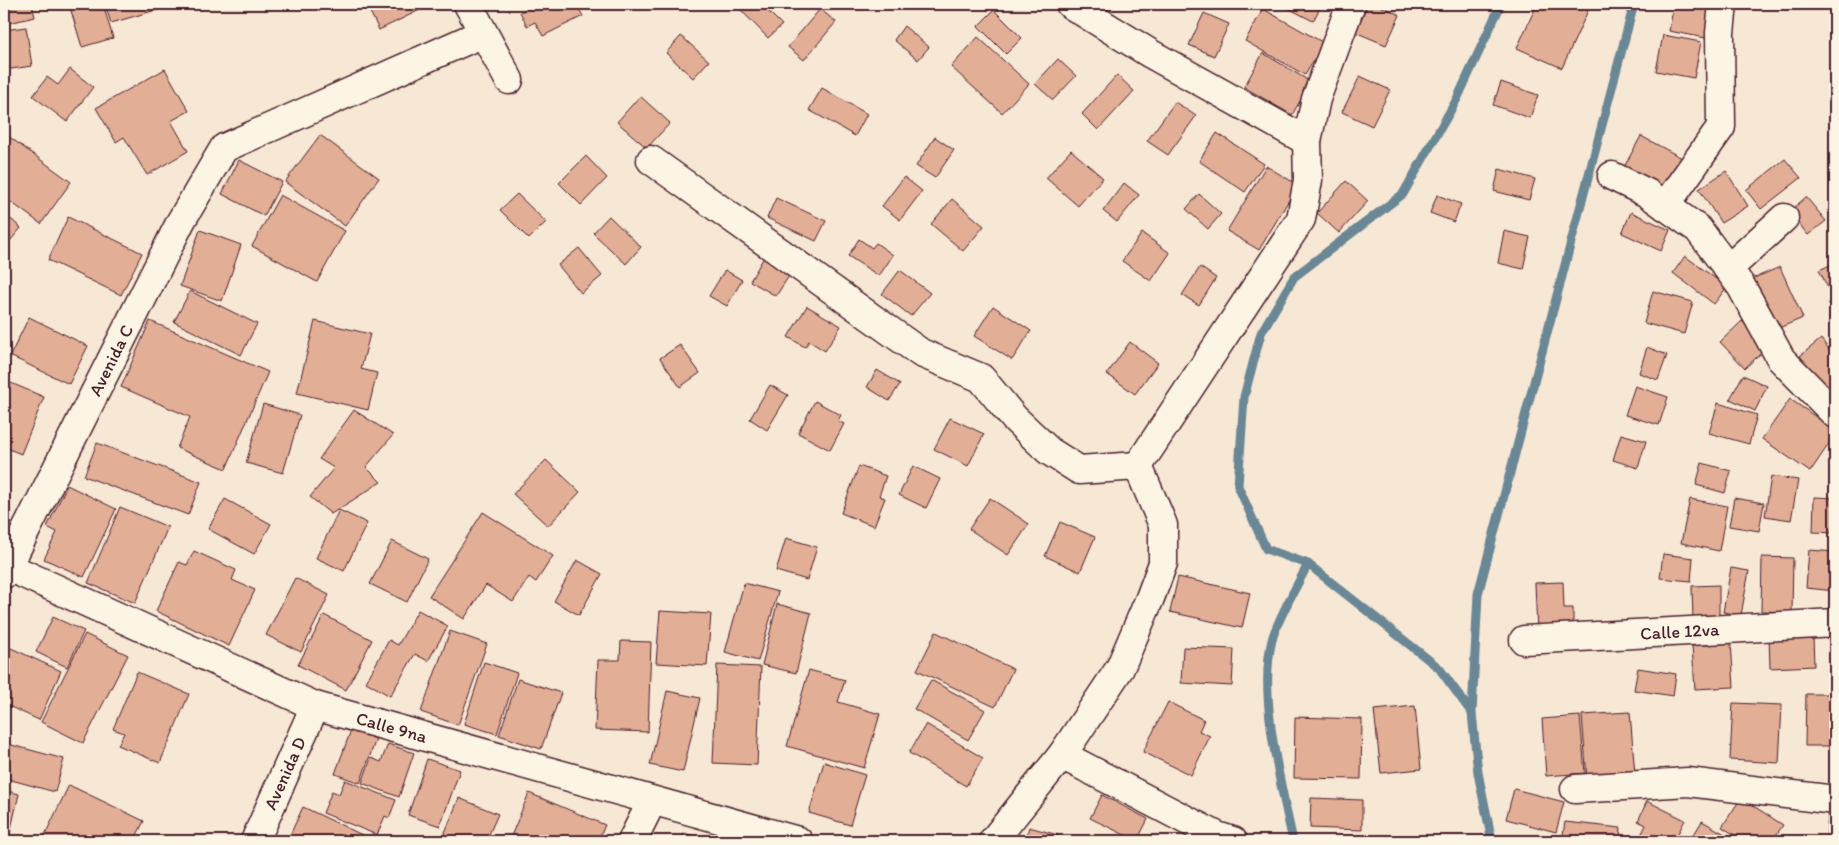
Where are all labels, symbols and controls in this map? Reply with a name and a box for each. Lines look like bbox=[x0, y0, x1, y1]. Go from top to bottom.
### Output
street label: Avenida C bbox=[84, 321, 138, 400]
street label: Calle 12va bbox=[1640, 618, 1721, 645]
street label: Calle 9na bbox=[354, 707, 430, 748]
street label: Avenida D bbox=[259, 733, 311, 813]

